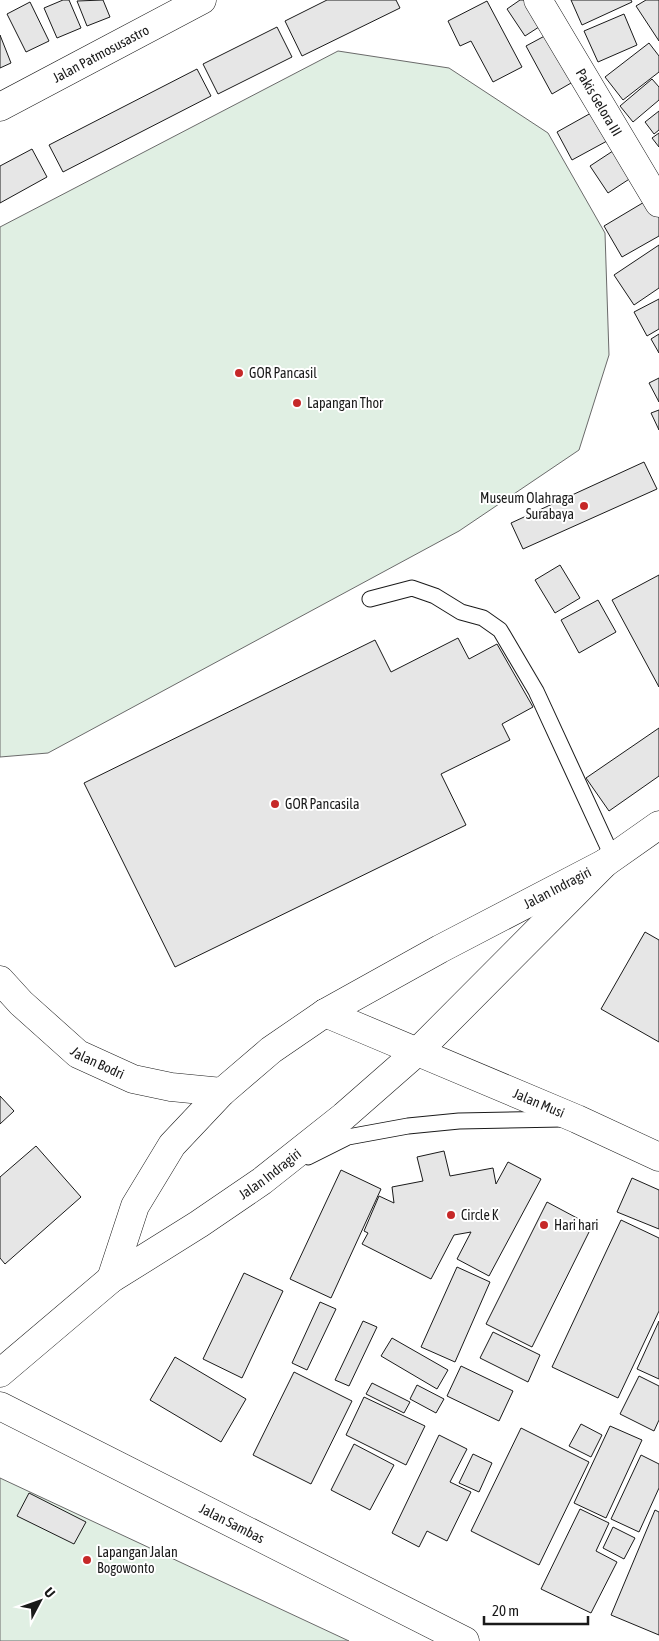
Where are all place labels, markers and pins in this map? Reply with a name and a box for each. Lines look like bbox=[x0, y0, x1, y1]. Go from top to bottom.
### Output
place label: GOR Pancasil bbox=[249, 365, 317, 381]
marker: GOR Pancasil bbox=[233, 367, 245, 379]
place label: Lapangan Thor bbox=[307, 395, 384, 411]
marker: Lapangan Thor bbox=[291, 397, 303, 409]
place label: Museum Olahraga Surabaya bbox=[480, 490, 574, 522]
marker: Museum Olahraga Surabaya bbox=[578, 500, 590, 512]
place label: GOR Pancasila bbox=[285, 796, 359, 812]
marker: GOR Pancasila bbox=[269, 798, 281, 810]
place label: Circle K bbox=[461, 1207, 499, 1223]
marker: Circle K bbox=[445, 1209, 457, 1221]
place label: Hari hari bbox=[554, 1217, 599, 1233]
marker: Hari hari bbox=[538, 1219, 550, 1231]
place label: Lapangan Jalan Bogowonto bbox=[97, 1544, 178, 1576]
marker: Lapangan Jalan Bogowonto bbox=[81, 1554, 93, 1566]

